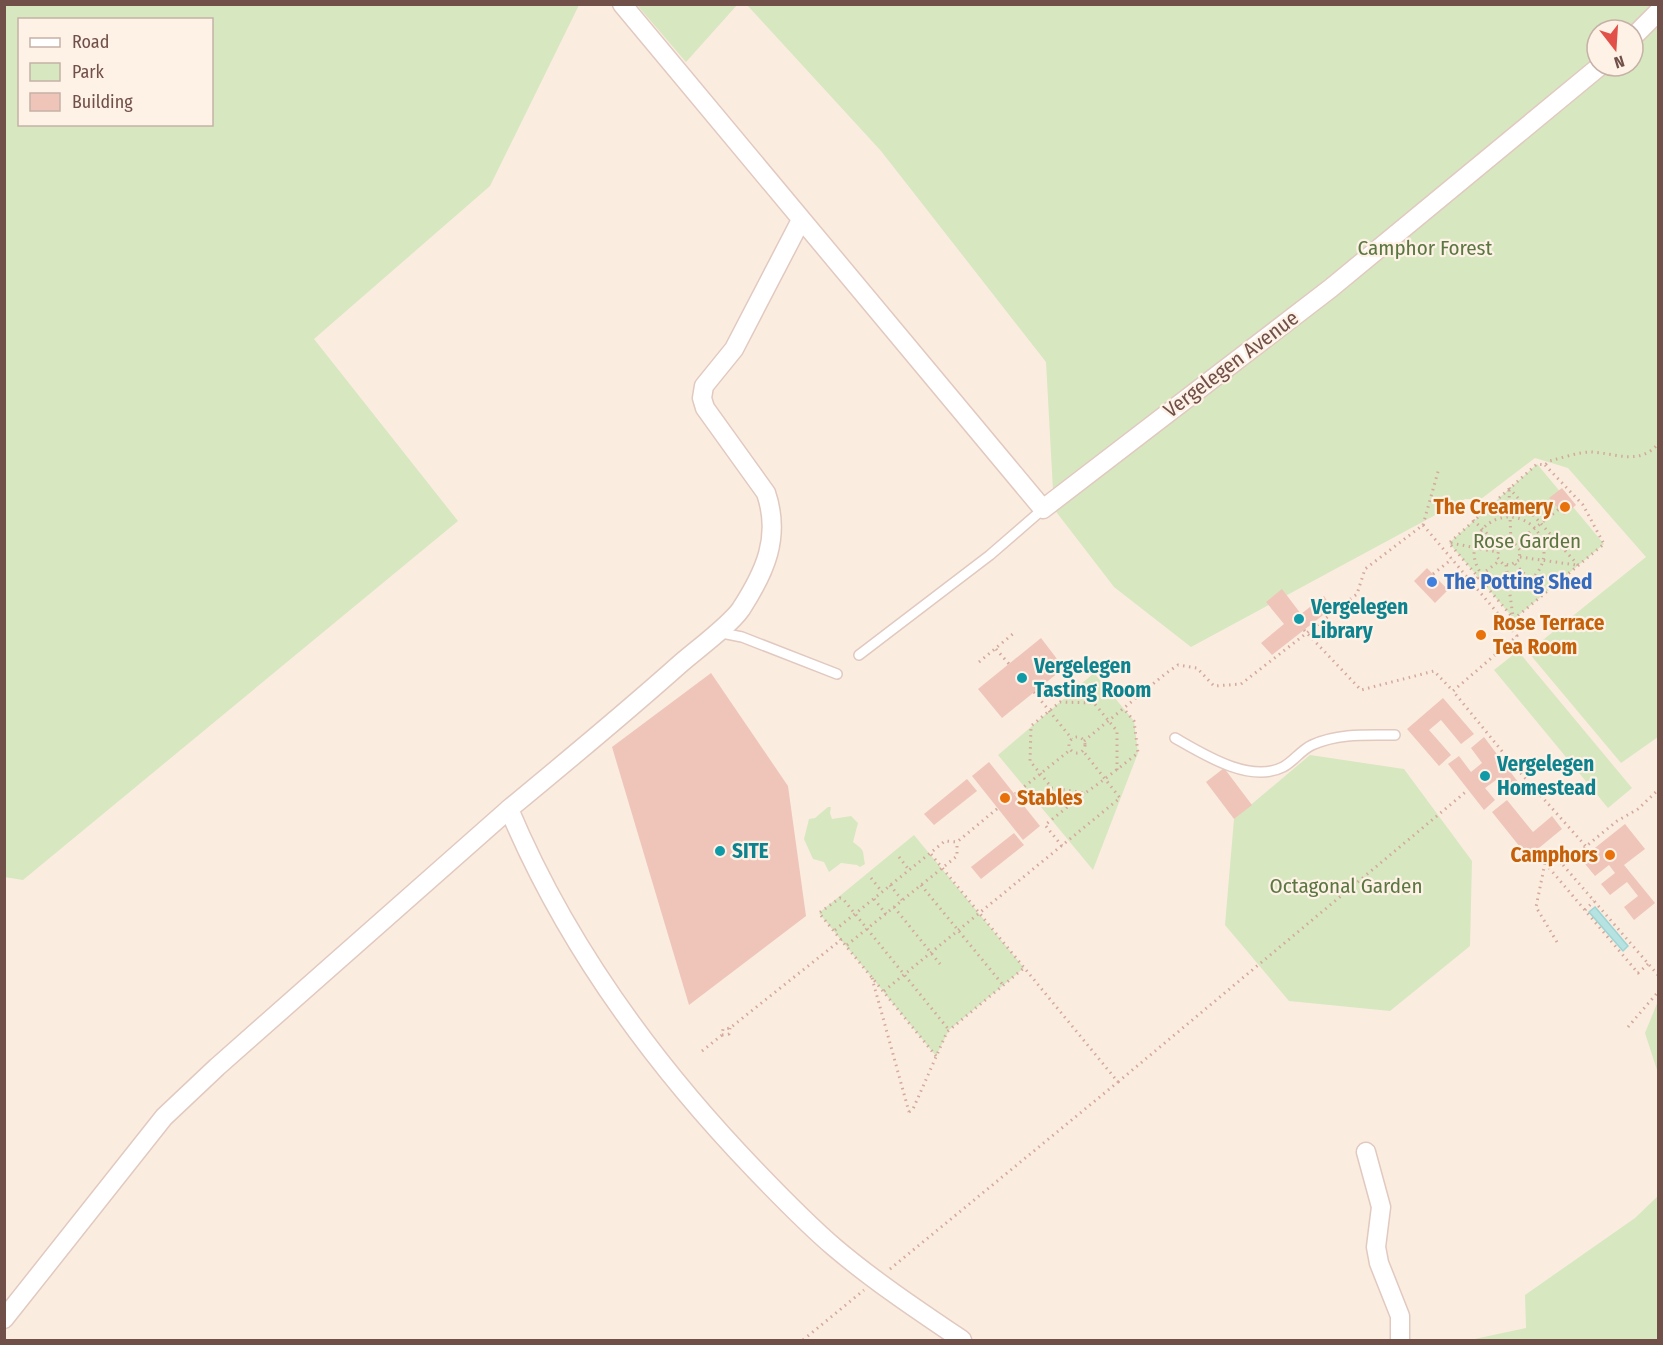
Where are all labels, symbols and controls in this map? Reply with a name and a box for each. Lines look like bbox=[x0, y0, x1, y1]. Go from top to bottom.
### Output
legend bbox=[18, 18, 213, 126]
north arrow bbox=[1585, 18, 1645, 78]
text: Road bbox=[72, 31, 109, 53]
text: N bbox=[1612, 51, 1627, 72]
text: Park bbox=[72, 61, 105, 83]
text: Building bbox=[72, 91, 133, 113]
park label: Camphor Forest bbox=[1358, 235, 1493, 261]
street label: Vergelegen Avenue bbox=[1158, 305, 1304, 423]
place label: The Creamery bbox=[1434, 494, 1554, 520]
marker: The Creamery bbox=[1558, 500, 1572, 514]
park label: Rose Garden bbox=[1473, 528, 1581, 554]
place label: The Potting Shed bbox=[1444, 569, 1592, 595]
marker: The Potting Shed bbox=[1425, 575, 1439, 589]
place label: Vergelegen Library bbox=[1310, 594, 1408, 644]
place label: Rose Terrace Tea Room bbox=[1493, 610, 1605, 660]
marker: Vergelegen Library bbox=[1292, 612, 1306, 626]
marker: Rose Terrace Tea Room bbox=[1474, 628, 1488, 642]
place label: Vergelegen Tasting Room bbox=[1033, 653, 1151, 703]
marker: Vergelegen Tasting Room bbox=[1015, 671, 1029, 685]
place label: Vergelegen Homestead bbox=[1496, 751, 1596, 801]
marker: Vergelegen Homestead bbox=[1478, 769, 1492, 783]
place label: Stables bbox=[1017, 785, 1082, 811]
marker: Stables bbox=[998, 791, 1012, 805]
place label: SITE bbox=[732, 838, 769, 864]
place label: Camphors bbox=[1510, 842, 1598, 868]
marker: SITE bbox=[713, 844, 727, 858]
marker: Camphors bbox=[1603, 848, 1617, 862]
park label: Octagonal Garden bbox=[1270, 873, 1422, 899]

